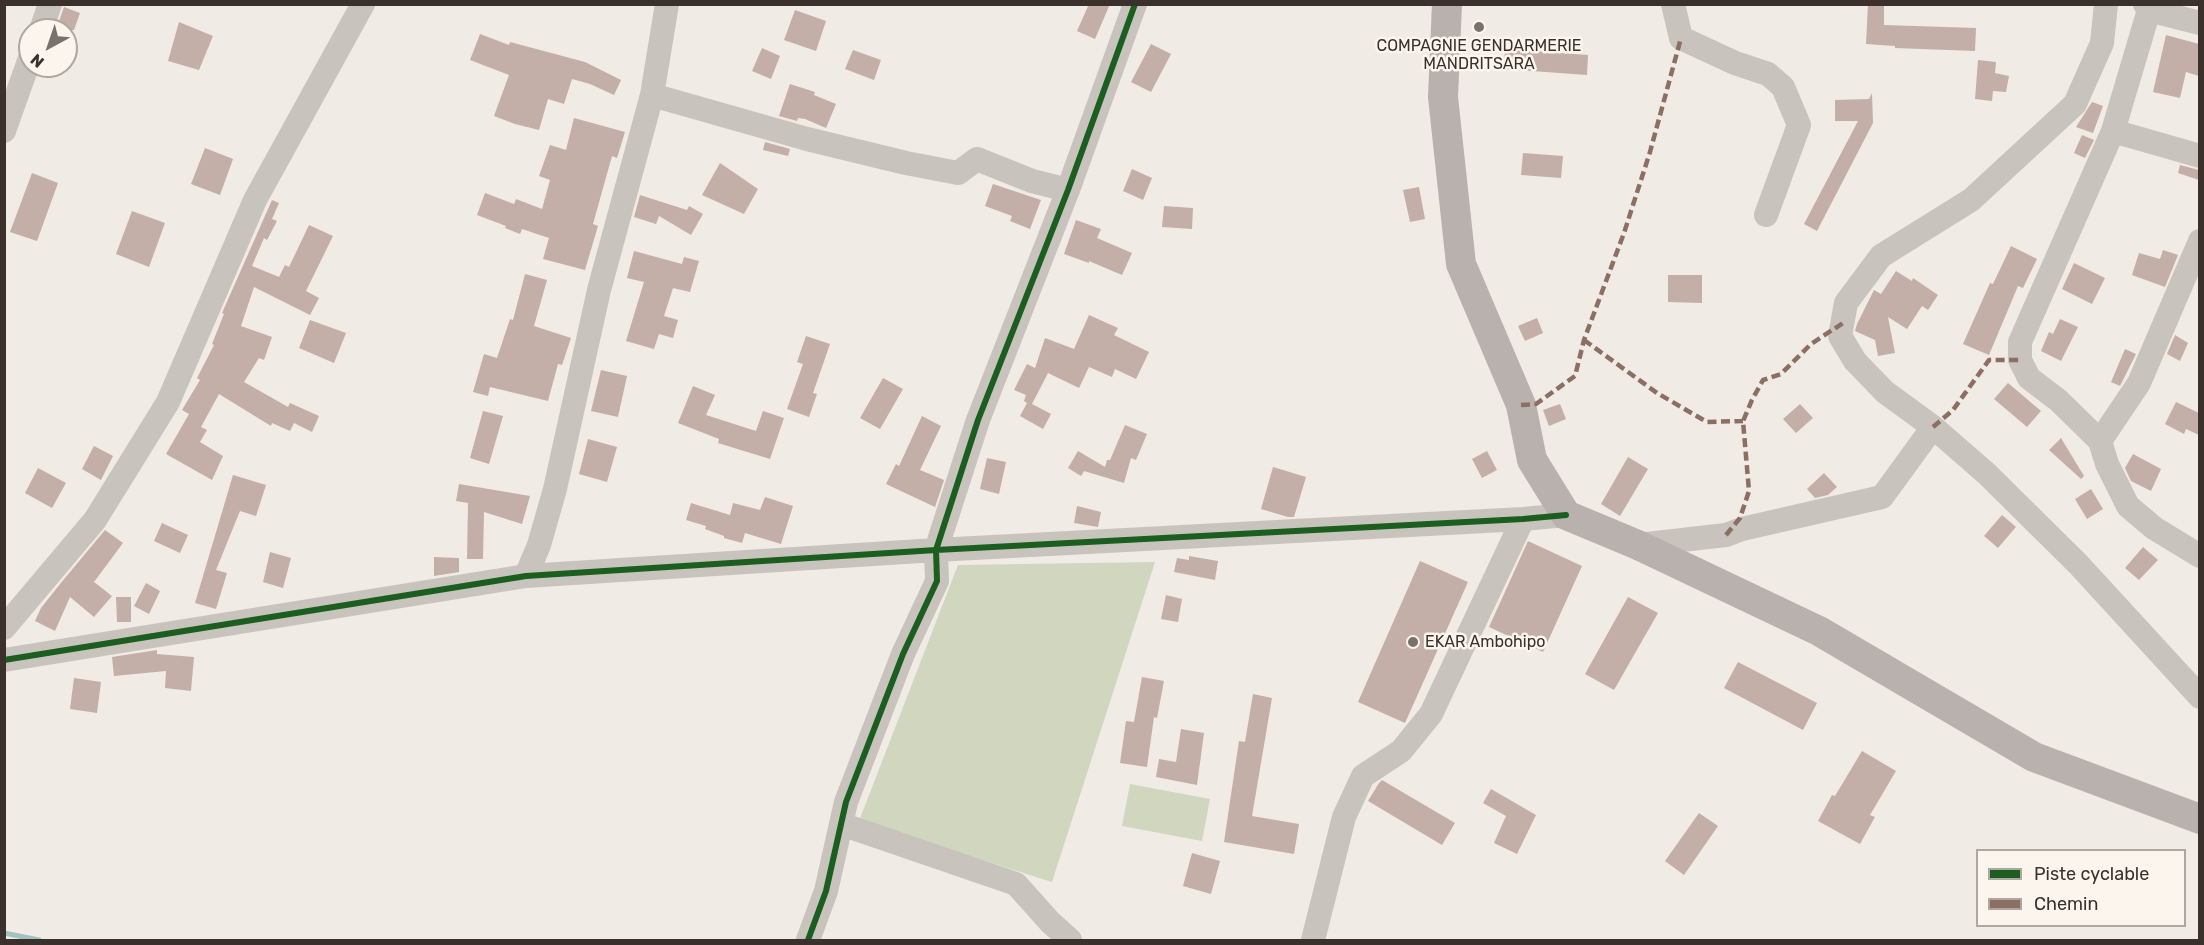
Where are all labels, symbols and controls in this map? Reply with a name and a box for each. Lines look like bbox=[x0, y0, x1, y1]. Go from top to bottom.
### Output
north arrow bbox=[18, 18, 78, 78]
marker: COMPAGNIE GENDARMERIE MANDRITSARA bbox=[1472, 20, 1486, 34]
place label: COMPAGNIE GENDARMERIE MANDRITSARA bbox=[1376, 36, 1582, 74]
text: N bbox=[27, 50, 48, 72]
place label: EKAR Ambohipo bbox=[1425, 632, 1545, 652]
marker: EKAR Ambohipo bbox=[1406, 635, 1420, 649]
legend bbox=[1976, 849, 2186, 927]
text: Piste cyclable bbox=[2034, 863, 2149, 885]
text: Chemin bbox=[2034, 893, 2098, 915]

